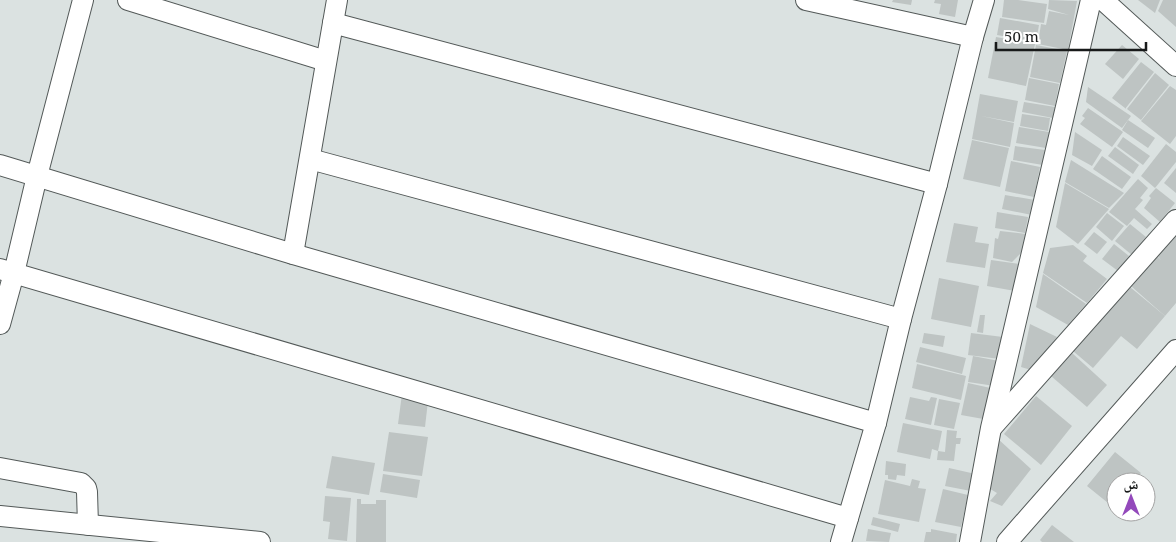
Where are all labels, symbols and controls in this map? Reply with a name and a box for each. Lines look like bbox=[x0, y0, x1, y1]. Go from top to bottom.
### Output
scale bar bbox=[996, 20, 1146, 52]
text: 50 m bbox=[1004, 26, 1039, 46]
north arrow bbox=[1106, 472, 1156, 522]
text: ش bbox=[1124, 474, 1139, 493]

